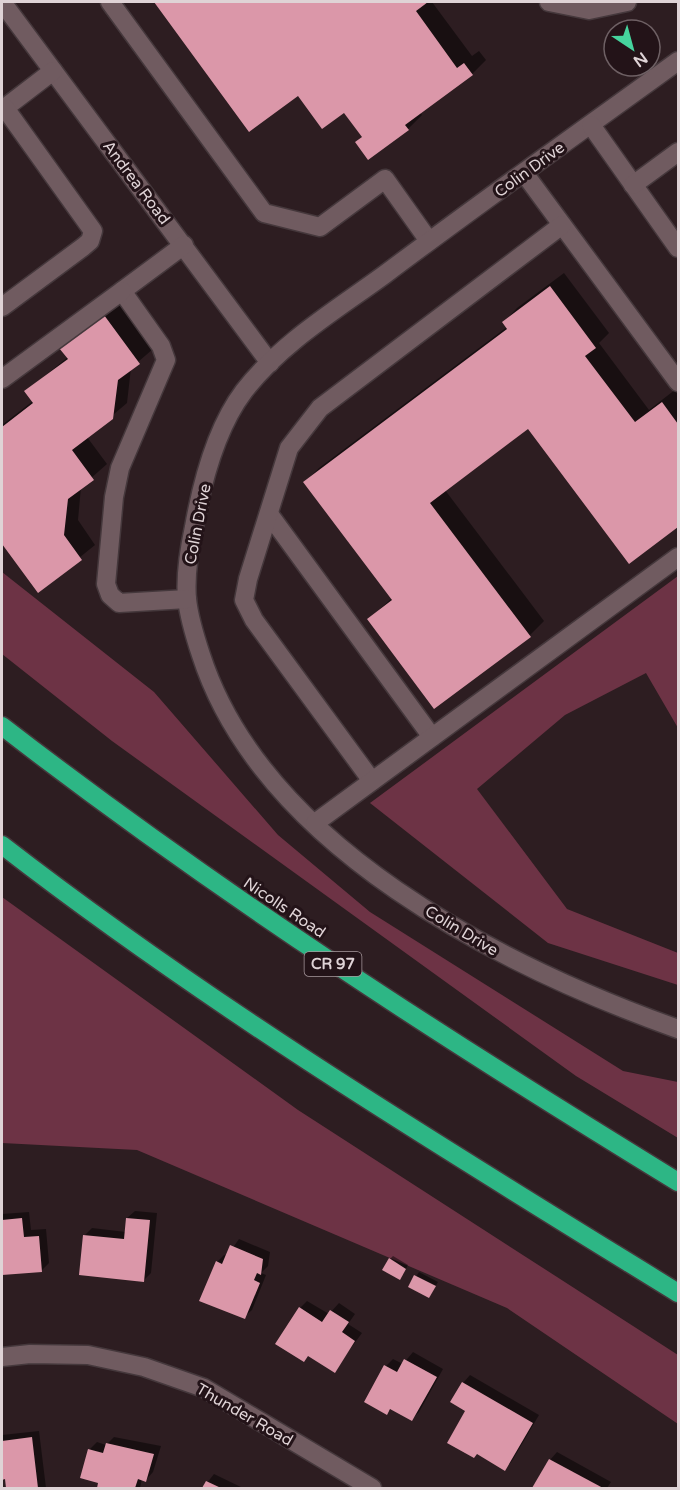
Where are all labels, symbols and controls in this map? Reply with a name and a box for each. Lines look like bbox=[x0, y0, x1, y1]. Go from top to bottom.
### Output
north arrow bbox=[602, 18, 662, 78]
text: N bbox=[629, 47, 651, 71]
street label: Andrea Road bbox=[98, 137, 174, 229]
street label: Colin Drive bbox=[491, 138, 569, 202]
street label: Colin Drive bbox=[180, 482, 216, 566]
street label: Nicolls Road bbox=[240, 873, 329, 943]
street label: Colin Drive bbox=[421, 901, 502, 961]
road number: CR 97 bbox=[304, 952, 362, 976]
street label: Thunder Road bbox=[193, 1379, 296, 1451]

